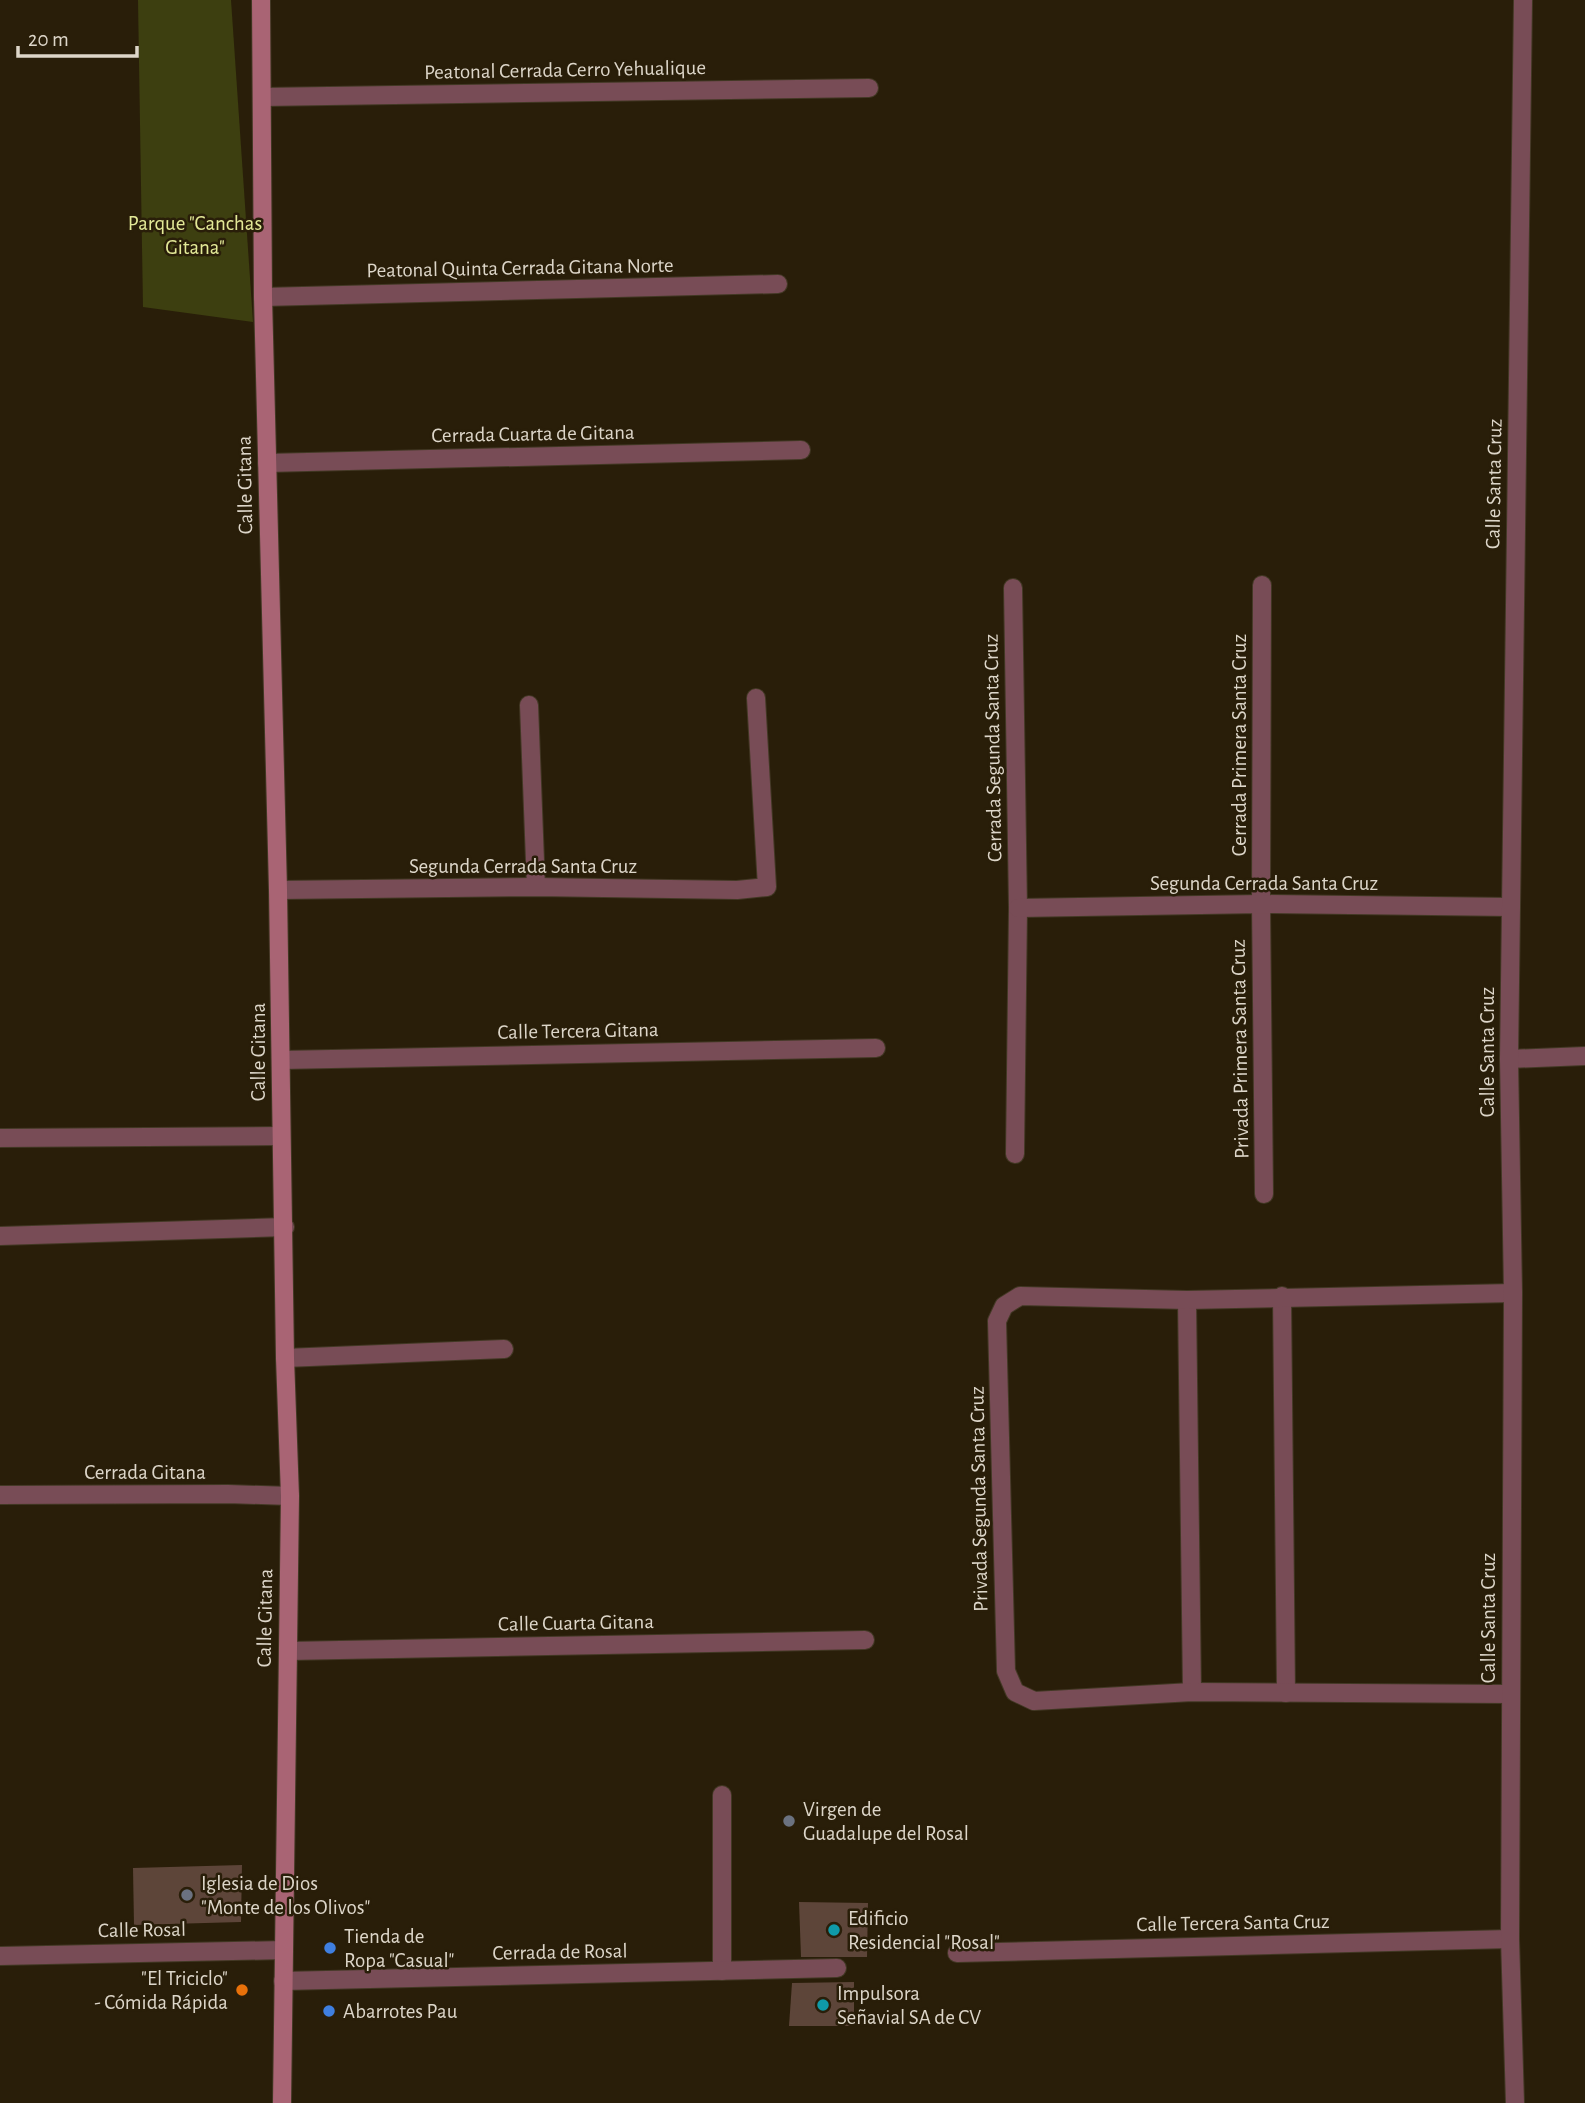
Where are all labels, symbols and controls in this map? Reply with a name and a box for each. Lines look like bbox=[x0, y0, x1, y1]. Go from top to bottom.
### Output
scale bar bbox=[18, 14, 136, 58]
text: 20 m bbox=[28, 29, 69, 50]
street label: Peatonal Cerrada Cerro Yehualique bbox=[424, 57, 706, 83]
park label: Parque "Canchas Gitana" bbox=[128, 213, 262, 258]
street label: Peatonal Quinta Cerrada Gitana Norte bbox=[366, 255, 674, 281]
street label: Calle Santa Cruz bbox=[1482, 419, 1506, 549]
street label: Cerrada Cuarta de Gitana bbox=[431, 422, 635, 446]
street label: Calle Gitana bbox=[234, 435, 256, 534]
street label: Cerrada Segunda Santa Cruz bbox=[981, 634, 1005, 862]
street label: Cerrada Primera Santa Cruz bbox=[1229, 634, 1250, 856]
street label: Segunda Cerrada Santa Cruz bbox=[409, 856, 637, 877]
street label: Segunda Cerrada Santa Cruz bbox=[1150, 873, 1378, 894]
street label: Privada Primera Santa Cruz bbox=[1228, 939, 1252, 1159]
street label: Calle Santa Cruz bbox=[1477, 987, 1498, 1117]
street label: Calle Gitana bbox=[248, 1002, 269, 1101]
street label: Calle Tercera Gitana bbox=[497, 1019, 659, 1043]
street label: Privada Segunda Santa Cruz bbox=[967, 1386, 991, 1612]
street label: Cerrada Gitana bbox=[84, 1462, 206, 1483]
street label: Calle Santa Cruz bbox=[1478, 1553, 1499, 1683]
street label: Calle Gitana bbox=[254, 1568, 276, 1667]
street label: Calle Cuarta Gitana bbox=[498, 1611, 654, 1635]
place label: Virgen de Guadalupe del Rosal bbox=[803, 1799, 969, 1844]
marker: Virgen de Guadalupe del Rosal bbox=[781, 1813, 797, 1829]
place label: Iglesia de Dios "Monte de los Olivos" bbox=[201, 1873, 370, 1918]
marker: Iglesia de Dios "Monte de los Olivos" bbox=[179, 1887, 195, 1903]
place label: Edificio Residencial "Rosal" bbox=[848, 1908, 1000, 1953]
street label: Calle Tercera Santa Cruz bbox=[1136, 1911, 1330, 1935]
street label: Calle Rosal bbox=[98, 1919, 186, 1941]
marker: Edificio Residencial "Rosal" bbox=[826, 1922, 842, 1938]
place label: Tienda de Ropa "Casual" bbox=[344, 1926, 454, 1971]
marker: Tienda de Ropa "Casual" bbox=[322, 1940, 338, 1956]
street label: Cerrada de Rosal bbox=[492, 1940, 628, 1964]
place label: "El Triciclo" - Cómida Rápida bbox=[94, 1968, 228, 2013]
marker: "El Triciclo" - Cómida Rápida bbox=[234, 1982, 250, 1998]
place label: Impulsora Señavial SA de CV bbox=[837, 1983, 981, 2028]
marker: Impulsora Señavial SA de CV bbox=[815, 1997, 831, 2013]
place label: Abarrotes Pau bbox=[343, 2001, 458, 2022]
marker: Abarrotes Pau bbox=[321, 2003, 337, 2019]

